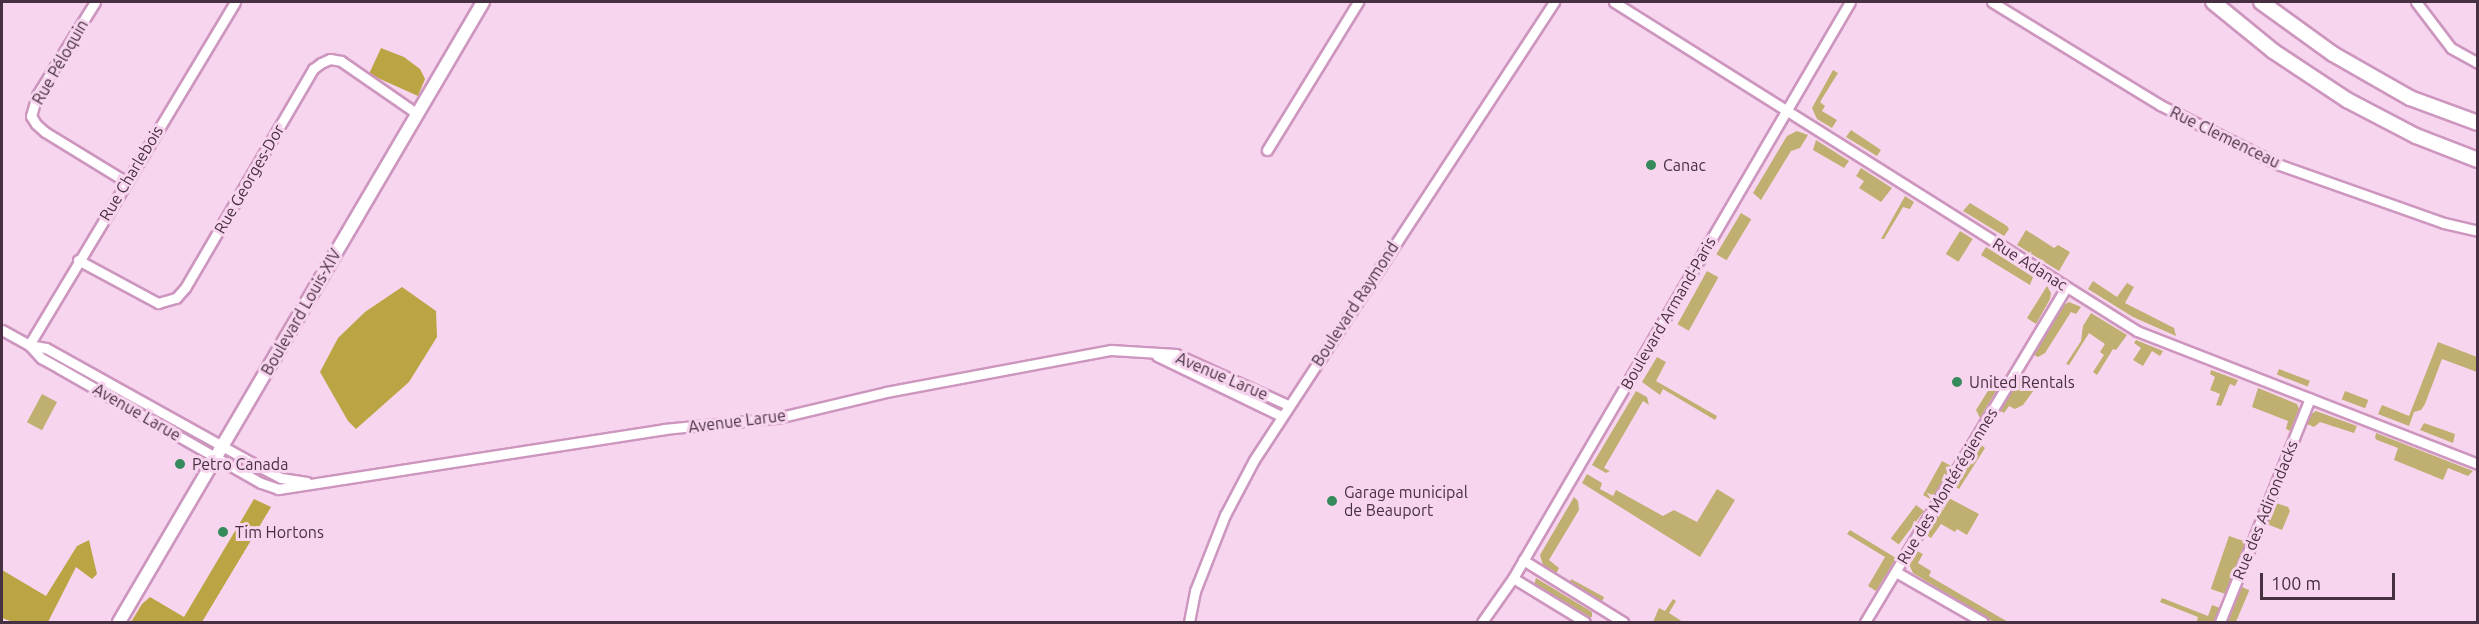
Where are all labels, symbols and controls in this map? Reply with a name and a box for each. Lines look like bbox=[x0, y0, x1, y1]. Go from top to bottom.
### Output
street label: Rue Péloquin bbox=[28, 16, 92, 108]
street label: Rue Clemenceau bbox=[2167, 102, 2283, 172]
street label: Rue Georges-Dor bbox=[210, 121, 288, 237]
street label: Rue Charlebois bbox=[95, 122, 167, 224]
place label: Canac bbox=[1663, 155, 1706, 175]
marker: Canac bbox=[1644, 158, 1658, 172]
street label: Boulevard Armand-Paris bbox=[1616, 233, 1720, 393]
street label: Rue Adanac bbox=[1989, 234, 2071, 294]
street label: Boulevard Raymond bbox=[1308, 238, 1402, 370]
street label: Boulevard Louis-XIV bbox=[257, 245, 345, 379]
street label: Avenue Larue bbox=[1173, 348, 1271, 404]
place label: United Rentals bbox=[1969, 372, 2075, 392]
marker: United Rentals bbox=[1950, 375, 1964, 389]
street label: Avenue Larue bbox=[90, 379, 184, 445]
street label: Rue des Montérégiennes bbox=[1893, 404, 2001, 568]
street label: Avenue Larue bbox=[687, 406, 787, 436]
street label: Rue des Adirondacks bbox=[2228, 438, 2302, 582]
place label: Petro Canada bbox=[192, 454, 288, 474]
marker: Petro Canada bbox=[173, 457, 187, 471]
place label: Garage municipal de Beauport bbox=[1344, 482, 1468, 520]
marker: Garage municipal de Beauport bbox=[1325, 494, 1339, 508]
place label: Tim Hortons bbox=[235, 522, 324, 542]
marker: Tim Hortons bbox=[216, 525, 230, 539]
scale bar bbox=[2263, 561, 2398, 599]
text: 100 m bbox=[2271, 573, 2321, 593]

